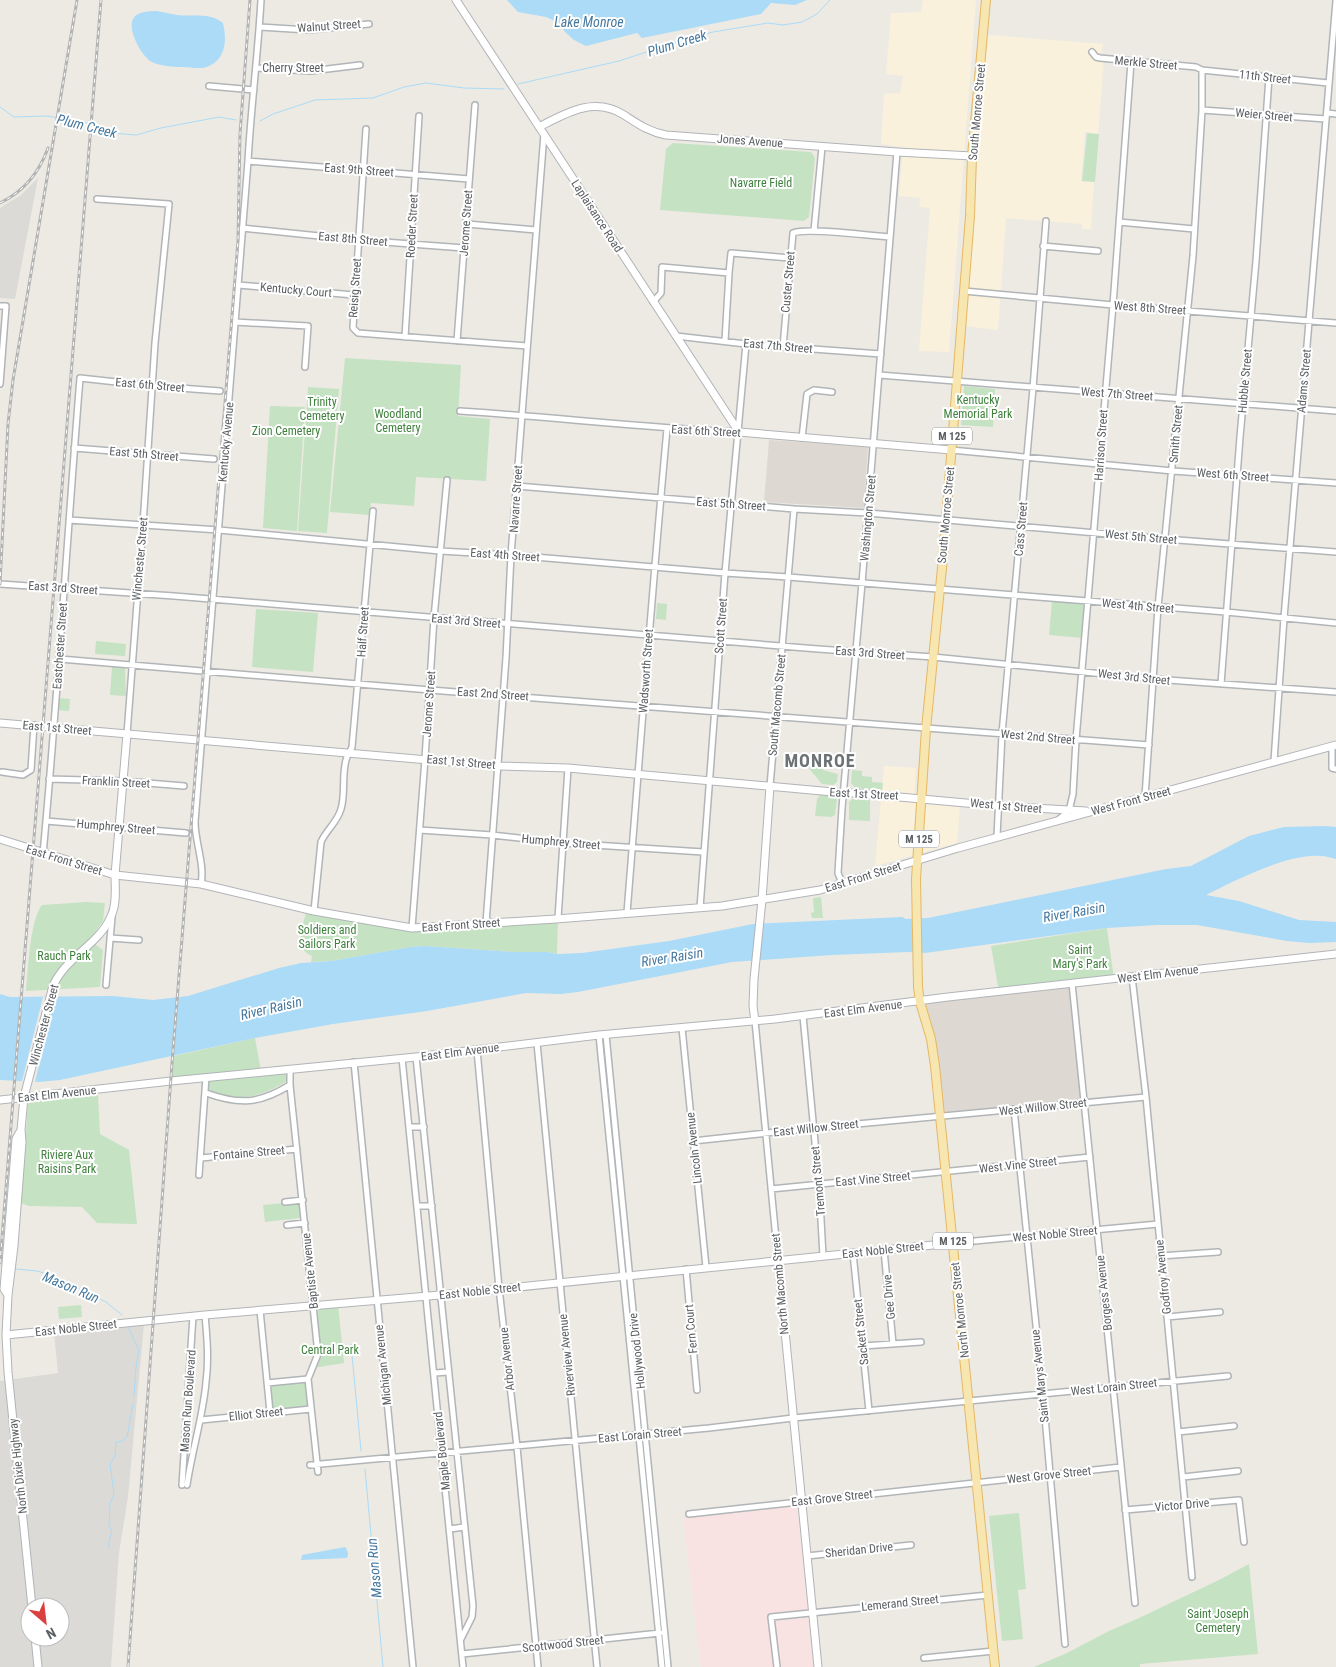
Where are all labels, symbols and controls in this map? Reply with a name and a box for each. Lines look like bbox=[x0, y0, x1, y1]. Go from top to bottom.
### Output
water label: Lake Monroe bbox=[554, 14, 624, 30]
street label: Walnut Street bbox=[297, 17, 362, 35]
water label: Plum Creek bbox=[645, 26, 709, 60]
street label: Merkle Street bbox=[1114, 53, 1178, 73]
street label: Cherry Street bbox=[262, 61, 324, 75]
street label: South Monroe Street bbox=[966, 63, 988, 161]
street label: 11th Street bbox=[1238, 67, 1292, 87]
street label: Weier Street bbox=[1235, 106, 1294, 125]
water label: Plum Creek bbox=[55, 111, 119, 141]
street label: Jones Avenue bbox=[717, 132, 784, 150]
street label: East 9th Street bbox=[324, 161, 395, 179]
park label: Navarre Field bbox=[730, 176, 792, 190]
street label: Laplaisance Road bbox=[568, 177, 626, 255]
street label: Jerome Street bbox=[457, 189, 475, 257]
street label: Roeder Street bbox=[403, 193, 421, 258]
street label: East 8th Street bbox=[318, 229, 389, 249]
street label: Custer Street bbox=[778, 250, 798, 313]
street label: Reisig Street bbox=[346, 257, 364, 318]
street label: Kentucky Court bbox=[260, 280, 333, 300]
street label: West 8th Street bbox=[1113, 298, 1187, 318]
street label: East 7th Street bbox=[743, 336, 814, 356]
street label: Hubble Street bbox=[1235, 348, 1255, 414]
street label: Adams Street bbox=[1294, 348, 1314, 413]
street label: East 6th Street bbox=[115, 375, 186, 395]
street label: West 7th Street bbox=[1080, 384, 1154, 404]
park label: Kentucky Memorial Park bbox=[944, 393, 1013, 421]
park label: Trinity Cemetery bbox=[299, 395, 345, 423]
street label: Kentucky Avenue bbox=[216, 401, 237, 483]
street label: Smith Street bbox=[1166, 404, 1186, 464]
park label: Woodland Cemetery bbox=[374, 407, 422, 435]
street label: Harrison Street bbox=[1092, 408, 1111, 481]
street label: East 6th Street bbox=[671, 422, 742, 440]
park label: Zion Cemetery bbox=[252, 424, 320, 438]
road number: M 125 bbox=[932, 428, 972, 444]
street label: East 5th Street bbox=[109, 444, 180, 464]
street label: Navarre Street bbox=[507, 464, 525, 533]
street label: West 6th Street bbox=[1196, 465, 1270, 485]
street label: South Monroe Street bbox=[935, 466, 957, 564]
street label: Washington Street bbox=[857, 474, 879, 562]
street label: East 5th Street bbox=[696, 495, 767, 513]
street label: Cass Street bbox=[1012, 501, 1030, 557]
street label: Winchester Street bbox=[129, 516, 151, 601]
street label: West 5th Street bbox=[1104, 527, 1178, 547]
street label: East 4th Street bbox=[470, 546, 541, 564]
street label: East 3rd Street bbox=[28, 579, 99, 597]
street label: West 4th Street bbox=[1101, 596, 1175, 616]
street label: Scott Street bbox=[712, 597, 730, 654]
street label: Eastchester Street bbox=[50, 602, 70, 690]
street label: Half Street bbox=[354, 606, 372, 658]
street label: East 3rd Street bbox=[431, 611, 502, 631]
street label: Wadsworth Street bbox=[636, 628, 656, 713]
street label: East 3rd Street bbox=[835, 644, 906, 662]
street label: South Macomb Street bbox=[766, 653, 788, 757]
street label: West 3rd Street bbox=[1097, 666, 1171, 688]
street label: Jerome Street bbox=[420, 670, 438, 738]
street label: East 2nd Street bbox=[457, 685, 530, 704]
street label: East 1st Street bbox=[22, 718, 93, 738]
street label: West 2nd Street bbox=[1000, 727, 1076, 747]
district label: MONROE bbox=[784, 750, 856, 771]
street label: East 1st Street bbox=[426, 752, 497, 772]
street label: Franklin Street bbox=[82, 773, 151, 791]
street label: West Front Street bbox=[1090, 784, 1173, 818]
street label: East 1st Street bbox=[829, 785, 899, 803]
street label: West 1st Street bbox=[969, 796, 1043, 816]
street label: Humphrey Street bbox=[76, 817, 156, 837]
road number: M 125 bbox=[899, 831, 939, 848]
street label: Humphrey Street bbox=[521, 832, 601, 852]
street label: East Front Street bbox=[24, 842, 104, 878]
street label: East Front Street bbox=[823, 859, 903, 895]
water label: River Raisin bbox=[1042, 899, 1106, 925]
street label: East Front Street bbox=[421, 915, 501, 935]
park label: Soldiers and Sailors Park bbox=[298, 923, 356, 951]
park label: Saint Mary's Park bbox=[1053, 943, 1108, 971]
water label: River Raisin bbox=[640, 944, 704, 970]
park label: Rauch Park bbox=[37, 949, 91, 963]
street label: West Elm Avenue bbox=[1117, 962, 1200, 986]
street label: Winchester Street bbox=[26, 982, 62, 1067]
water label: River Raisin bbox=[239, 993, 303, 1023]
street label: East Elm Avenue bbox=[823, 997, 903, 1021]
street label: East Elm Avenue bbox=[420, 1040, 500, 1064]
street label: East Elm Avenue bbox=[17, 1083, 97, 1105]
street label: West Willow Street bbox=[998, 1095, 1088, 1119]
street label: Lincoln Avenue bbox=[683, 1111, 705, 1184]
street label: East Willow Street bbox=[773, 1117, 860, 1139]
street label: Fontaine Street bbox=[213, 1143, 286, 1163]
street label: Tremont Street bbox=[808, 1145, 828, 1217]
park label: Riviere Aux Raisins Park bbox=[38, 1148, 97, 1176]
street label: West Vine Street bbox=[978, 1154, 1058, 1176]
street label: East Vine Street bbox=[835, 1169, 912, 1189]
street label: West Noble Street bbox=[1012, 1223, 1098, 1245]
street label: Baptiste Avenue bbox=[299, 1232, 321, 1310]
street label: North Macomb Street bbox=[769, 1232, 791, 1335]
road number: M 125 bbox=[933, 1232, 973, 1250]
street label: East Noble Street bbox=[841, 1239, 925, 1261]
street label: Godfroy Avenue bbox=[1152, 1239, 1174, 1315]
street label: Borgess Avenue bbox=[1093, 1254, 1115, 1331]
street label: North Monroe Street bbox=[948, 1261, 972, 1359]
water label: Mason Run bbox=[40, 1268, 102, 1306]
street label: Gee Drive bbox=[880, 1274, 898, 1320]
street label: East Noble Street bbox=[438, 1280, 522, 1302]
street label: Sackett Street bbox=[851, 1298, 871, 1366]
street label: Fern Court bbox=[682, 1303, 700, 1354]
street label: Hollywood Drive bbox=[626, 1312, 648, 1390]
street label: Riverview Avenue bbox=[556, 1313, 578, 1397]
street label: East Noble Street bbox=[34, 1317, 118, 1339]
street label: Michigan Avenue bbox=[372, 1324, 394, 1406]
street label: Arbor Avenue bbox=[497, 1326, 517, 1391]
street label: Saint Marys Avenue bbox=[1028, 1329, 1052, 1423]
park label: Central Park bbox=[301, 1343, 360, 1357]
street label: Mason Run Boulevard bbox=[177, 1349, 199, 1453]
street label: West Lorain Street bbox=[1070, 1375, 1158, 1398]
street label: Elliot Street bbox=[228, 1404, 284, 1424]
street label: Maple Boulevard bbox=[431, 1411, 453, 1491]
street label: North Dixie Highway bbox=[6, 1418, 30, 1514]
street label: East Lorain Street bbox=[598, 1424, 683, 1446]
street label: West Grove Street bbox=[1006, 1464, 1092, 1486]
street label: East Grove Street bbox=[791, 1487, 874, 1509]
street label: Victor Drive bbox=[1154, 1496, 1210, 1514]
water label: Mason Run bbox=[363, 1537, 385, 1599]
street label: Sheridan Drive bbox=[824, 1539, 894, 1561]
street label: Lemerand Street bbox=[861, 1592, 940, 1614]
north arrow bbox=[20, 1597, 70, 1647]
park label: Saint Joseph Cemetery bbox=[1187, 1607, 1249, 1635]
text: N bbox=[44, 1624, 59, 1643]
street label: Scottwood Street bbox=[522, 1633, 605, 1655]

